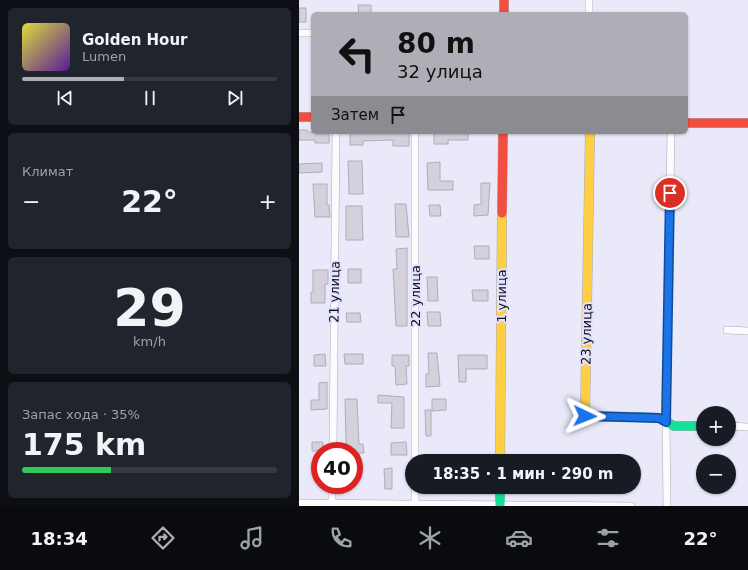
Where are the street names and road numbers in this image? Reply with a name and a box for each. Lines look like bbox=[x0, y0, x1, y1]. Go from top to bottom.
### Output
street label: 21 улица bbox=[326, 261, 343, 323]
street label: 22 улица bbox=[408, 265, 423, 327]
street label: 1 улица bbox=[494, 269, 509, 323]
street label: 23 улица bbox=[578, 303, 595, 365]

